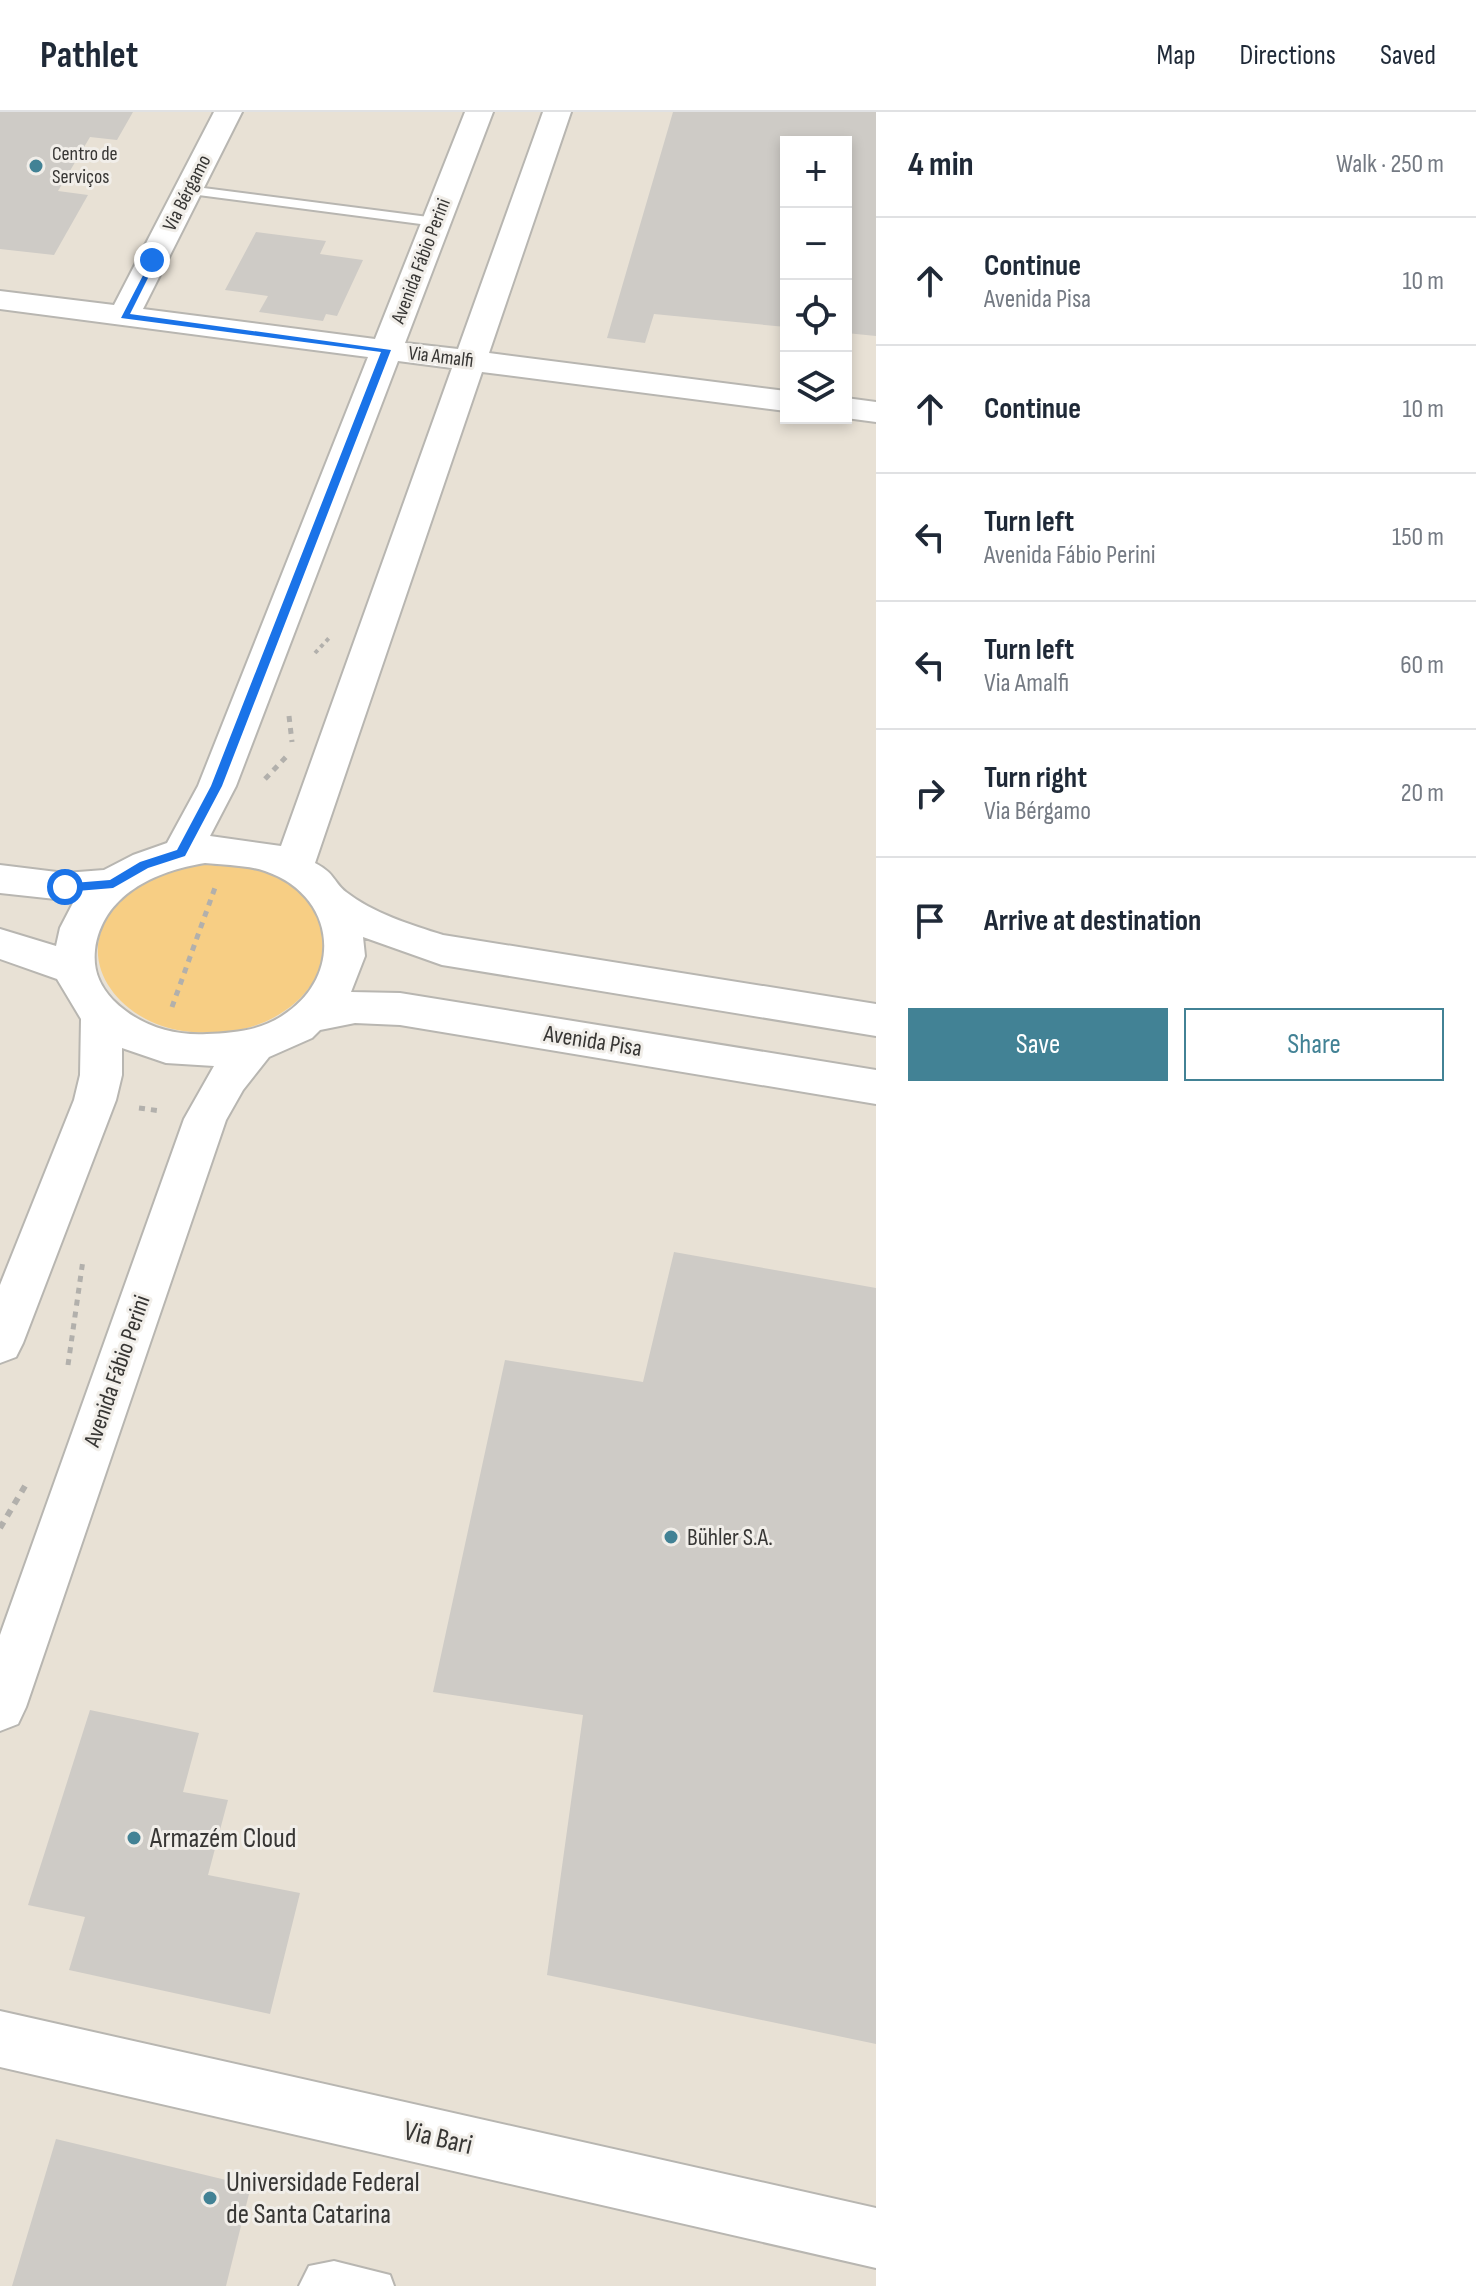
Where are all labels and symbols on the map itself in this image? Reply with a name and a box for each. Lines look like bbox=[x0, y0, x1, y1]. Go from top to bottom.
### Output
place label: Centro de Serviços bbox=[52, 142, 118, 189]
street label: Via Bérgamo bbox=[158, 151, 216, 235]
marker: Centro de Serviços bbox=[27, 157, 45, 175]
street label: Avenida Fábio Perini bbox=[386, 195, 456, 328]
route end bbox=[134, 242, 170, 278]
street label: Via Amalfi bbox=[407, 341, 475, 373]
route start bbox=[47, 869, 83, 905]
street label: Avenida Pisa bbox=[541, 1019, 644, 1063]
street label: Avenida Fábio Perini bbox=[77, 1291, 157, 1452]
place label: Bühler S.A. bbox=[687, 1523, 773, 1552]
marker: Bühler S.A. bbox=[662, 1528, 680, 1546]
place label: Armazém Cloud bbox=[149, 1822, 296, 1855]
marker: Armazém Cloud bbox=[125, 1829, 143, 1847]
street label: Via Bari bbox=[400, 2114, 476, 2162]
place label: Universidade Federal de Santa Catarina bbox=[226, 2166, 420, 2231]
marker: Universidade Federal de Santa Catarina bbox=[201, 2189, 219, 2207]

